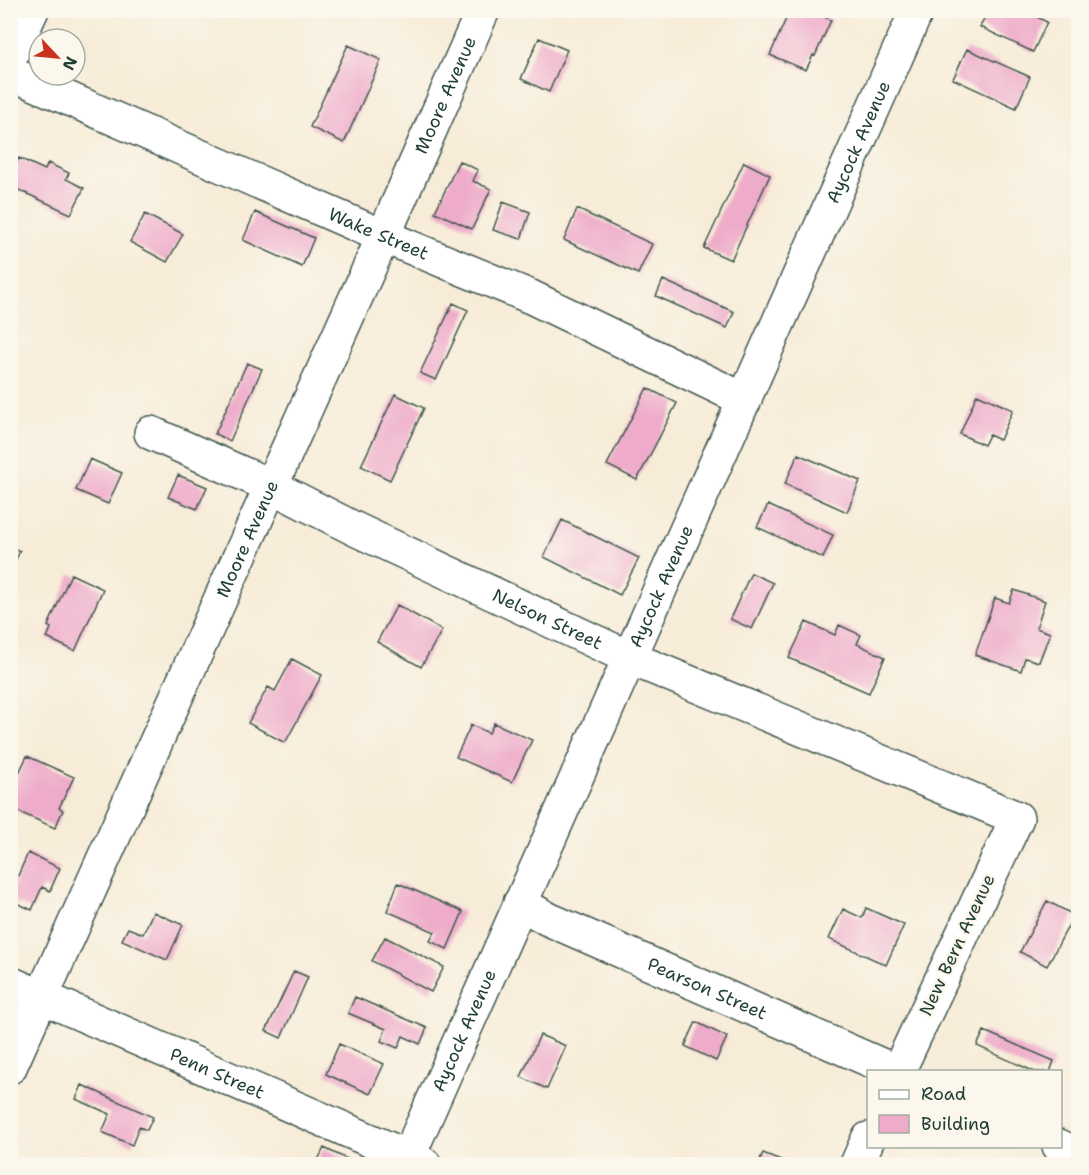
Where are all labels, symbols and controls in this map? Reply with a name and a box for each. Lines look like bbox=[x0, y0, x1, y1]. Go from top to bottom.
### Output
north arrow bbox=[27, 27, 87, 87]
street label: Moore Avenue bbox=[409, 33, 482, 158]
text: N bbox=[58, 53, 82, 74]
street label: Aycock Avenue bbox=[821, 77, 896, 207]
street label: Wake Street bbox=[324, 202, 432, 266]
street label: Moore Avenue bbox=[211, 476, 284, 601]
street label: Aycock Avenue bbox=[624, 521, 699, 651]
street label: Nelson Street bbox=[489, 583, 606, 655]
street label: New Bern Avenue bbox=[914, 870, 1000, 1020]
street label: Pearson Street bbox=[644, 952, 771, 1026]
street label: Aycock Avenue bbox=[427, 966, 502, 1096]
street label: Penn Street bbox=[166, 1042, 268, 1105]
legend bbox=[867, 1070, 1062, 1148]
text: Road bbox=[921, 1082, 966, 1106]
text: Building bbox=[921, 1112, 990, 1136]

